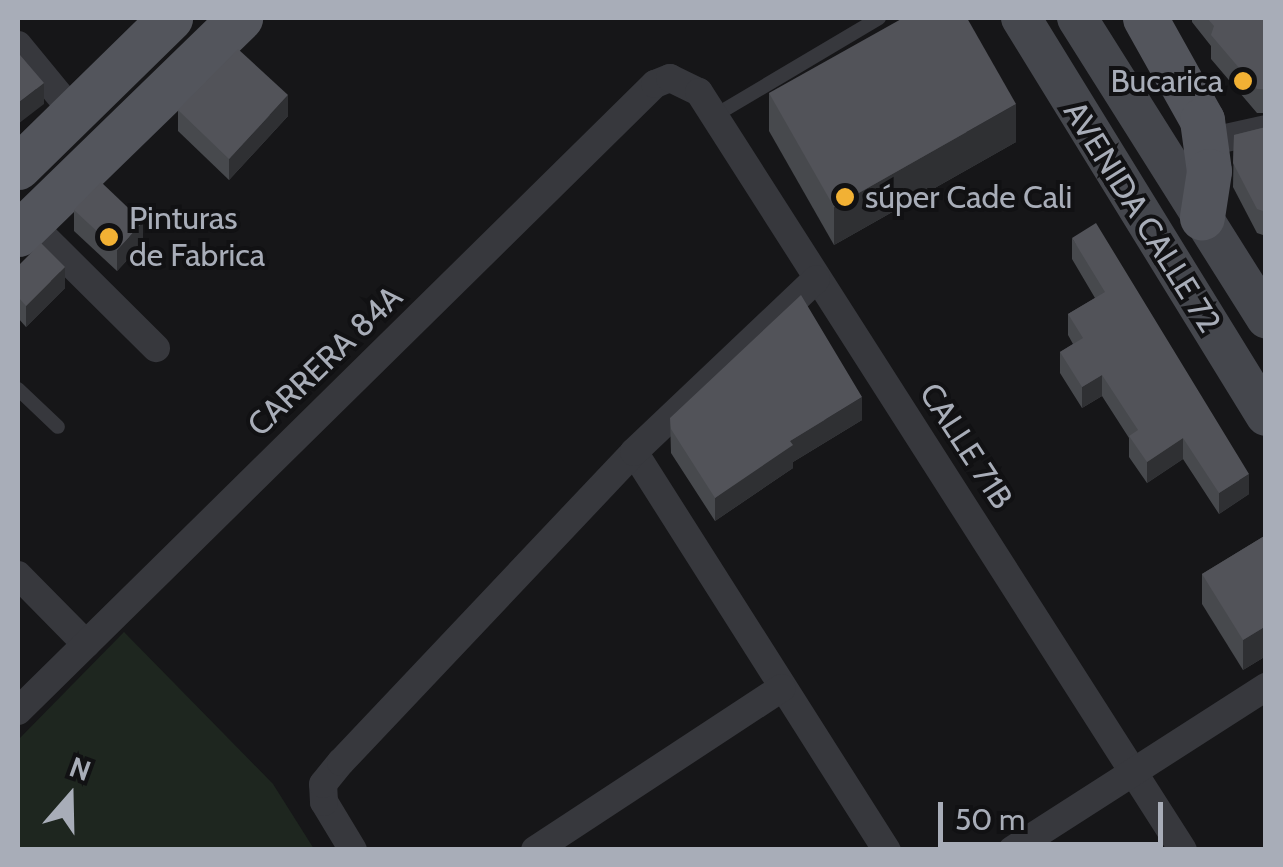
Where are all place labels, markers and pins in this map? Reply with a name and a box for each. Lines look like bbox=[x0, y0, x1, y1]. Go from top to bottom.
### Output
place label: Bucarica bbox=[1111, 62, 1223, 100]
marker: Bucarica bbox=[1232, 70, 1254, 92]
place label: súper Cade Cali bbox=[865, 178, 1072, 216]
marker: súper Cade Cali bbox=[834, 186, 856, 208]
place label: Pinturas de Fabrica bbox=[129, 200, 265, 275]
marker: Pinturas de Fabrica bbox=[98, 226, 120, 248]

